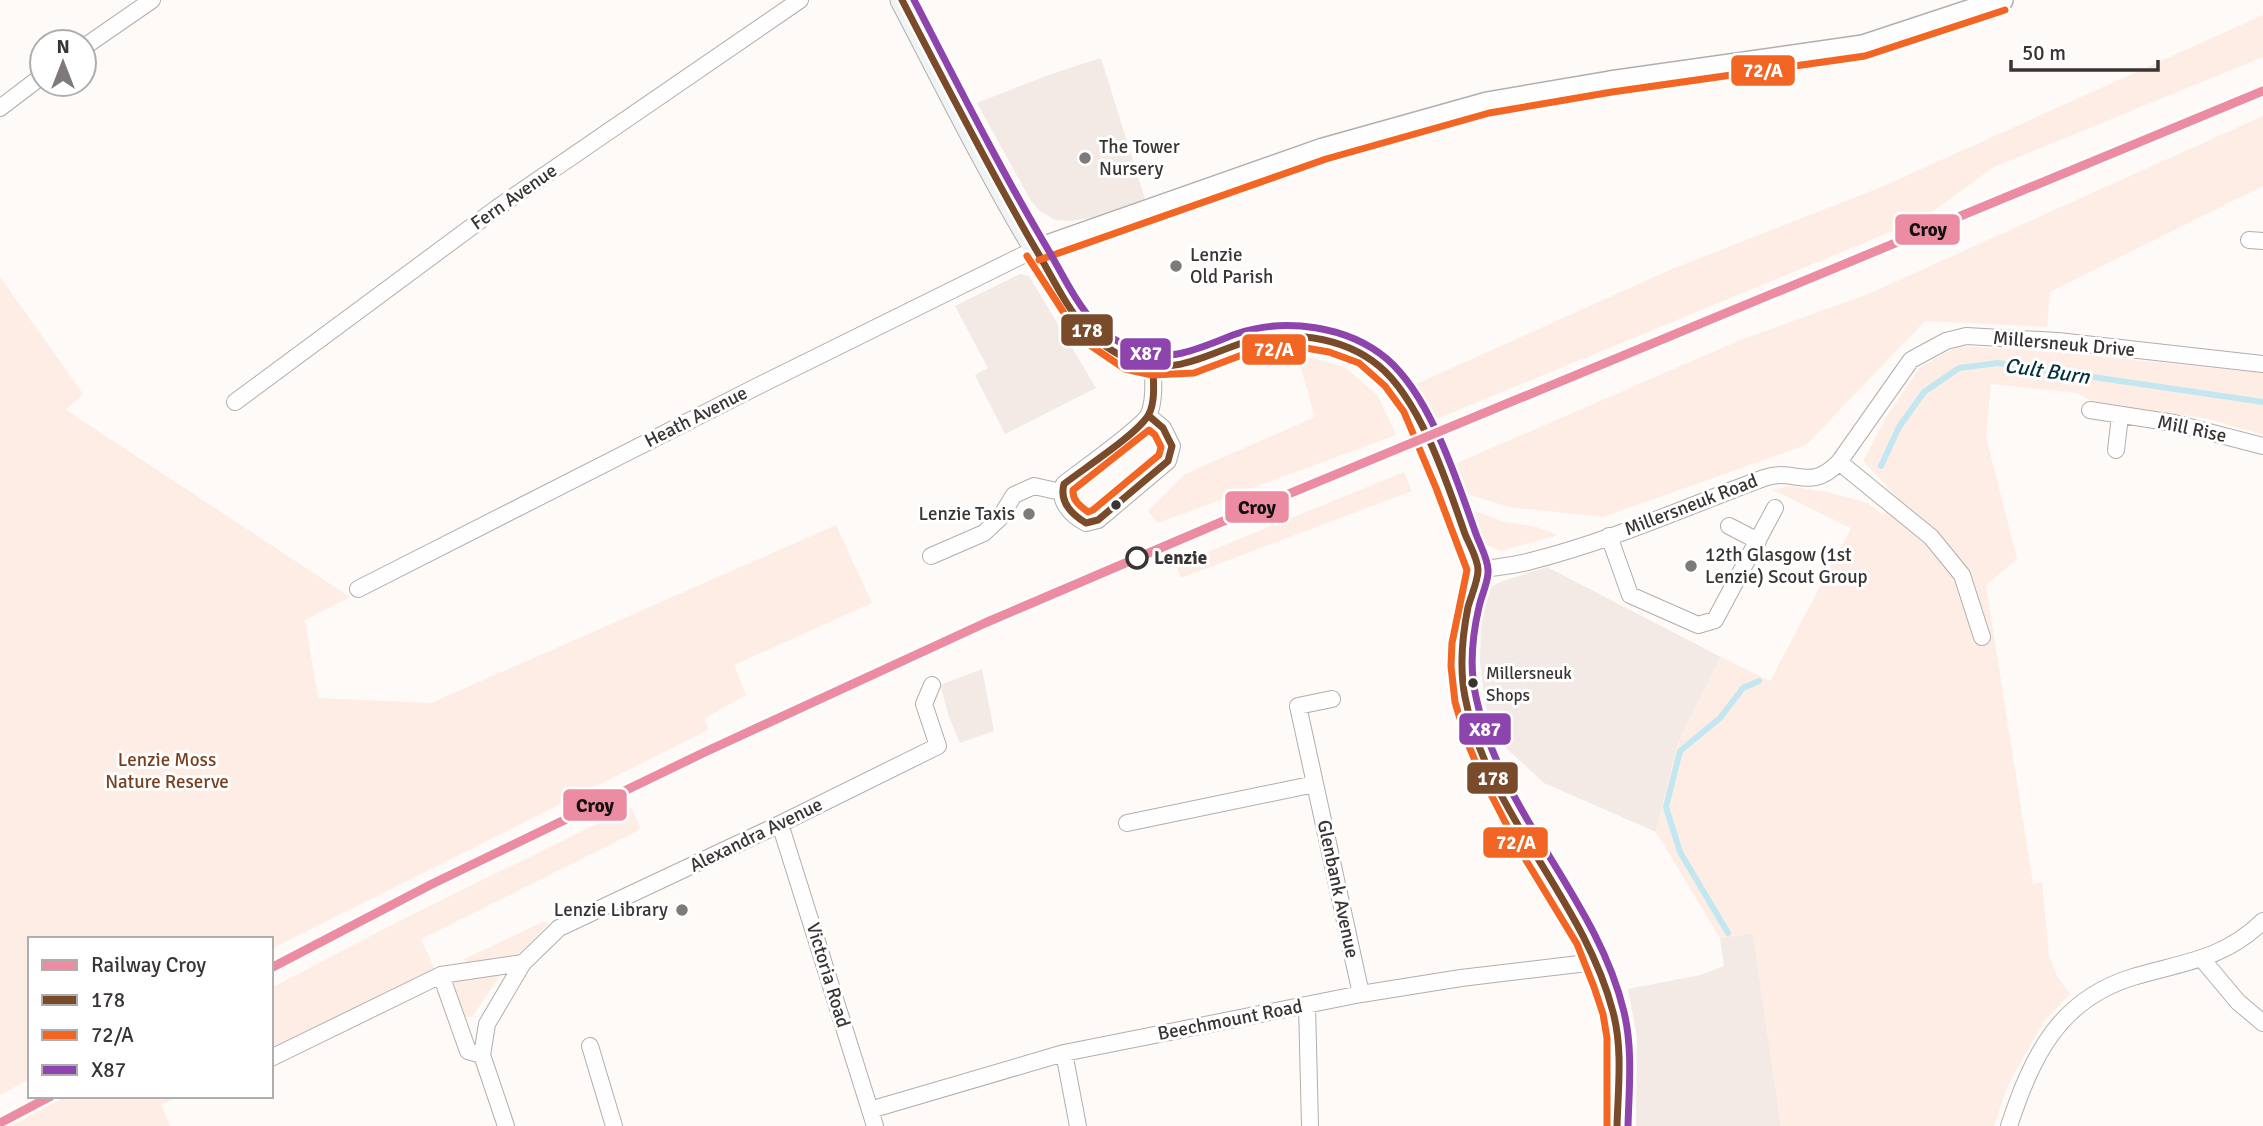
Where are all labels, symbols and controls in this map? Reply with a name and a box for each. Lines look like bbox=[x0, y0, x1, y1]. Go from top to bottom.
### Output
north arrow bbox=[28, 28, 98, 98]
scale bar bbox=[2011, 28, 2158, 72]
text: N bbox=[56, 35, 70, 59]
text: 50 m bbox=[2022, 40, 2066, 66]
line badge: 72/A bbox=[1730, 54, 1796, 87]
text: 72/A bbox=[1743, 59, 1783, 83]
place label: The Tower Nursery bbox=[1099, 135, 1180, 181]
marker: The Tower Nursery bbox=[1077, 150, 1093, 166]
street label: Fern Avenue bbox=[466, 159, 562, 235]
line badge: Croy bbox=[1894, 213, 1961, 246]
text: Croy bbox=[1909, 218, 1948, 242]
place label: Lenzie Old Parish bbox=[1190, 243, 1273, 289]
marker: Lenzie Old Parish bbox=[1168, 258, 1184, 274]
line badge: 178 bbox=[1060, 313, 1114, 347]
text: 178 bbox=[1072, 319, 1102, 343]
street label: Millersneuk Drive bbox=[1992, 326, 2136, 362]
line badge: 72/A bbox=[1241, 333, 1307, 366]
line badge: X87 bbox=[1119, 337, 1172, 371]
text: 72/A bbox=[1254, 338, 1294, 362]
text: X87 bbox=[1130, 342, 1162, 366]
water label: Cult Burn bbox=[2003, 352, 2092, 390]
street label: Heath Avenue bbox=[640, 381, 752, 453]
street label: Mill Rise bbox=[2155, 410, 2229, 448]
street label: Millersneuk Road bbox=[1621, 469, 1761, 541]
line badge: Croy bbox=[1224, 490, 1290, 524]
text: Croy bbox=[1238, 496, 1277, 520]
unlabelled marker bbox=[1109, 498, 1123, 512]
place label: Lenzie Taxis bbox=[919, 502, 1015, 526]
marker: Lenzie Taxis bbox=[1021, 506, 1037, 522]
place label: 12th Glasgow (1st Lenzie) Scout Group bbox=[1705, 543, 1868, 589]
place label: Lenzie bbox=[1154, 546, 1207, 570]
marker: Lenzie bbox=[1126, 547, 1148, 569]
marker: 12th Glasgow (1st Lenzie) Scout Group bbox=[1683, 558, 1699, 574]
place label: Millersneuk Shops bbox=[1486, 663, 1572, 706]
marker: Millersneuk Shops bbox=[1466, 676, 1480, 690]
line badge: X87 bbox=[1458, 712, 1512, 746]
text: X87 bbox=[1469, 718, 1501, 742]
park label: Lenzie Moss Nature Reserve bbox=[105, 748, 229, 794]
line badge: 178 bbox=[1466, 761, 1519, 795]
text: 178 bbox=[1478, 767, 1508, 791]
line badge: Croy bbox=[562, 788, 628, 822]
street label: Alexandra Avenue bbox=[686, 792, 826, 878]
text: Croy bbox=[576, 794, 615, 818]
street label: Glenbank Avenue bbox=[1312, 818, 1364, 960]
line badge: 72/A bbox=[1482, 826, 1549, 859]
text: 72/A bbox=[1496, 831, 1536, 855]
place label: Lenzie Library bbox=[554, 898, 668, 922]
marker: Lenzie Library bbox=[674, 902, 690, 918]
street label: Victoria Road bbox=[801, 920, 855, 1030]
legend bbox=[28, 937, 273, 1098]
text: Railway Croy bbox=[91, 952, 206, 978]
text: 178 bbox=[91, 987, 125, 1013]
street label: Beechmount Road bbox=[1156, 994, 1304, 1046]
text: 72/A bbox=[91, 1022, 134, 1048]
text: X87 bbox=[91, 1057, 126, 1083]

